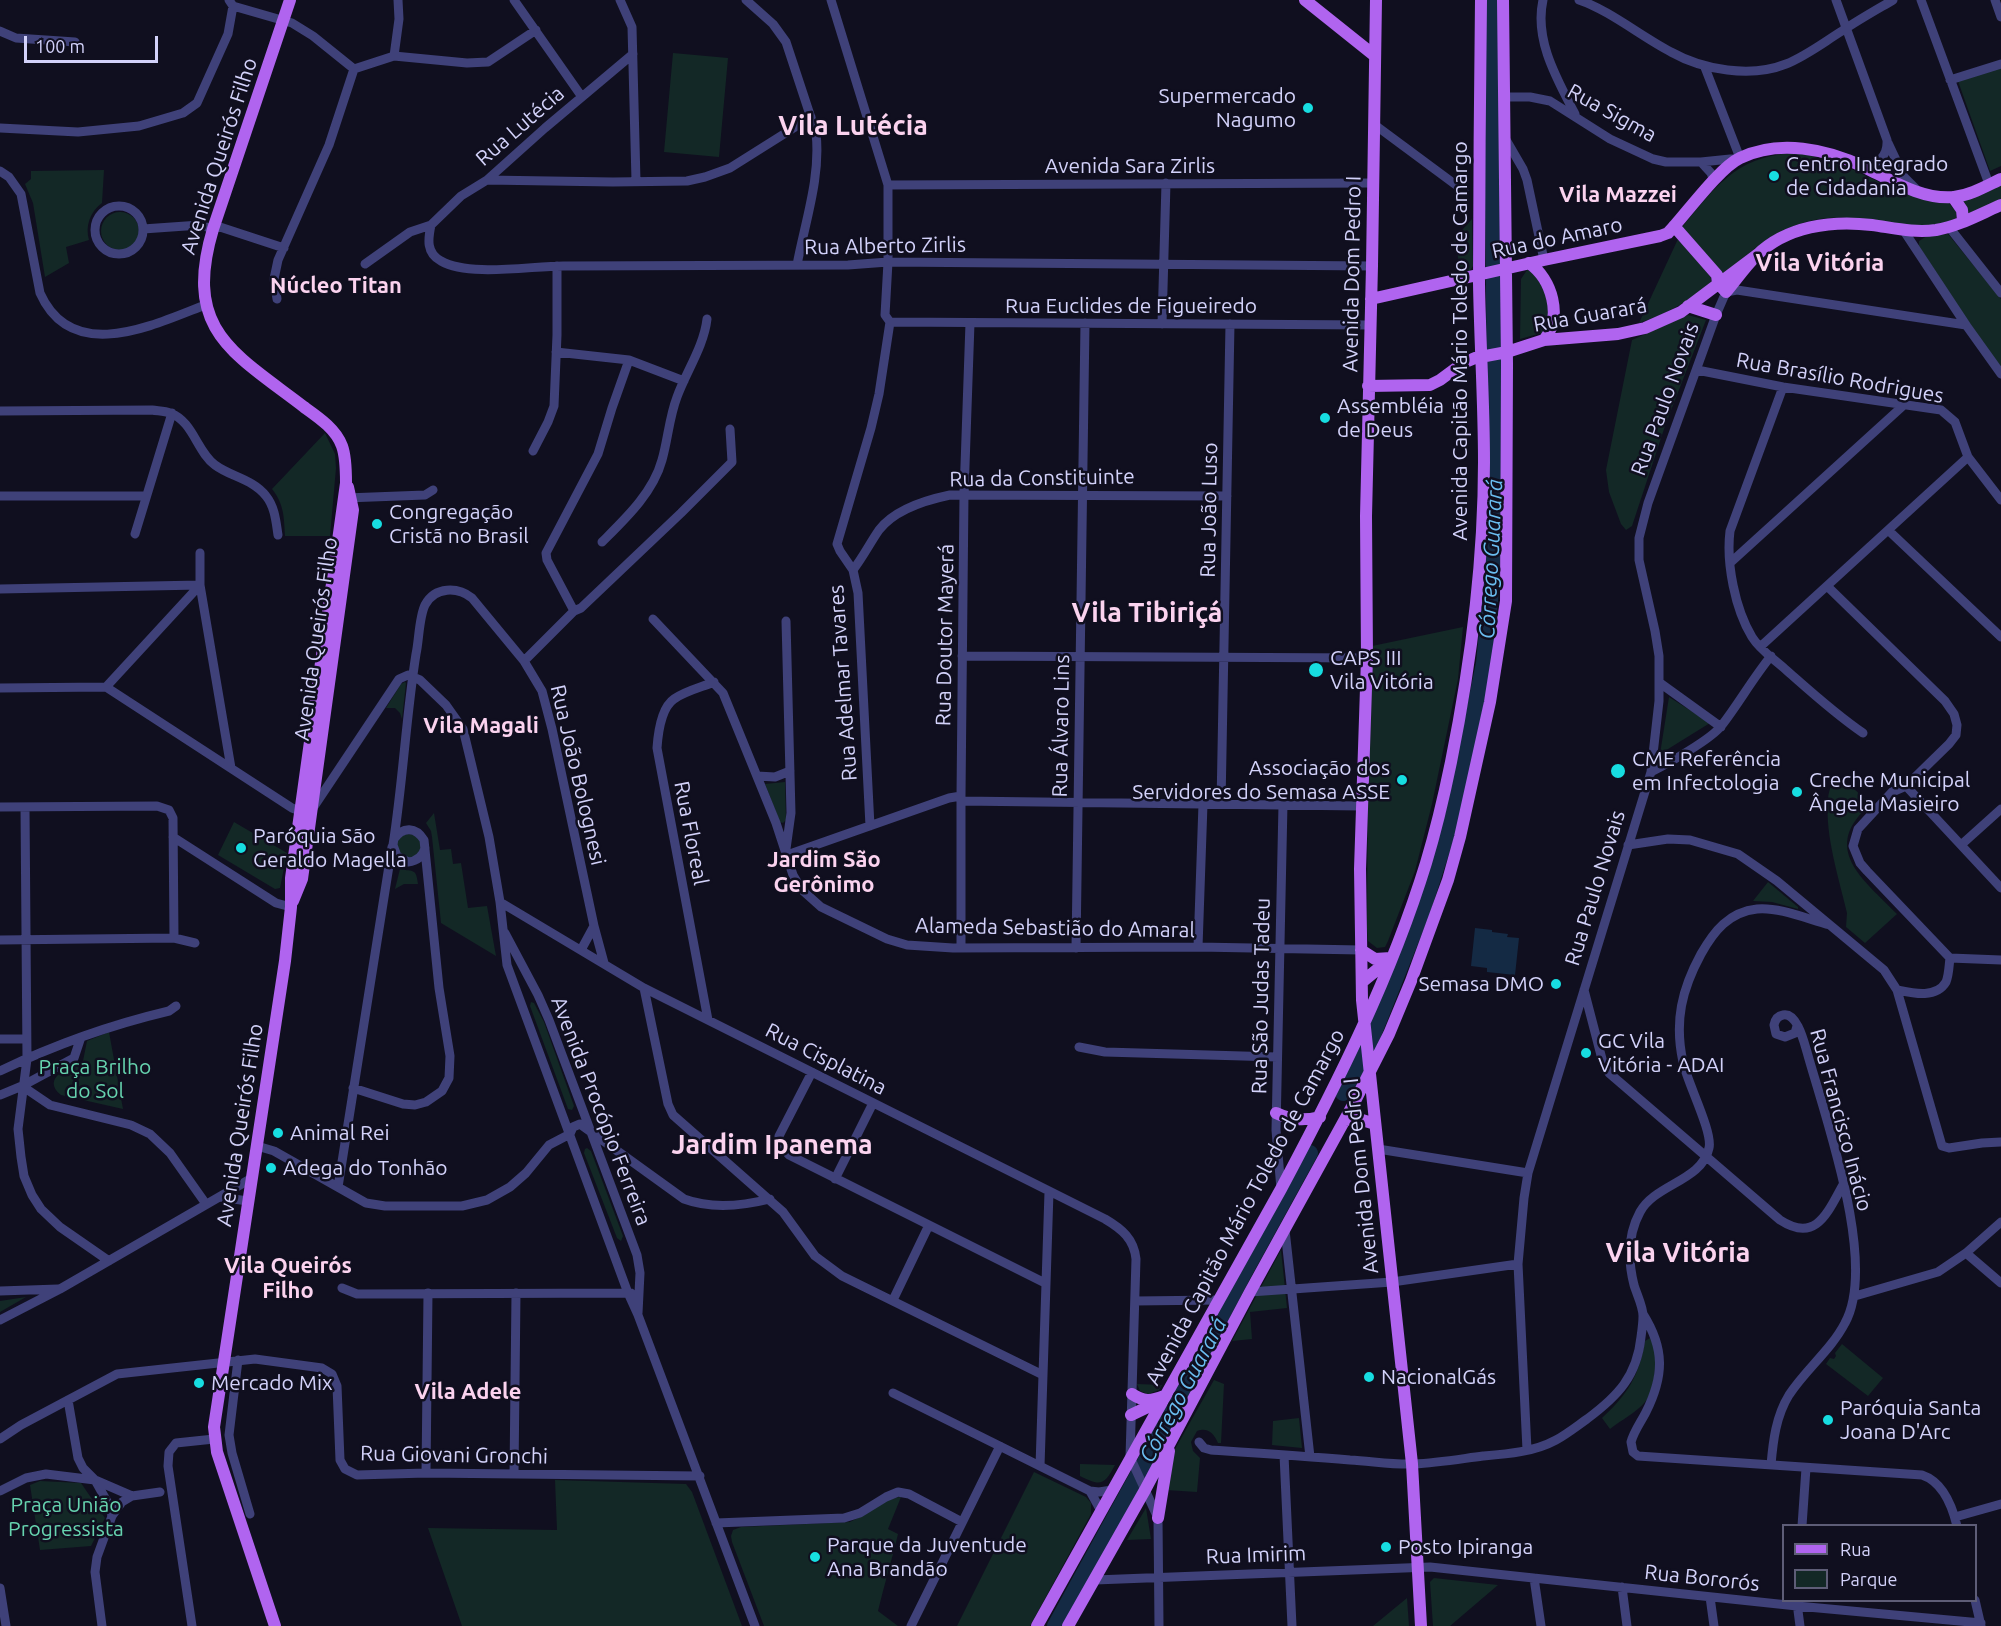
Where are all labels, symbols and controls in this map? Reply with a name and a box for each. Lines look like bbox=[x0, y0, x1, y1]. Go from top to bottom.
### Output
scale bar bbox=[27, 24, 160, 62]
text: 100 m bbox=[35, 36, 85, 56]
street label: Avenida Queirós Filho bbox=[175, 55, 263, 257]
street label: Rua Sigma bbox=[1563, 78, 1661, 148]
street label: Rua Lutécia bbox=[471, 81, 569, 171]
place label: Supermercado Nagumo bbox=[1158, 83, 1296, 133]
marker: Supermercado Nagumo bbox=[1301, 101, 1315, 115]
district label: Vila Lutécia bbox=[778, 110, 928, 142]
street label: Avenida Capitão Mário Toledo de Camargo bbox=[1447, 141, 1473, 541]
place label: Centro Integrado de Cidadania bbox=[1786, 151, 1948, 201]
street label: Avenida Sara Zirlis bbox=[1045, 153, 1215, 179]
marker: Centro Integrado de Cidadania bbox=[1767, 169, 1781, 183]
street label: Avenida Dom Pedro I bbox=[1338, 175, 1366, 373]
district label: Vila Mazzei bbox=[1559, 182, 1677, 208]
street label: Rua do Amaro bbox=[1489, 212, 1625, 264]
street label: Rua Alberto Zirlis bbox=[804, 232, 966, 260]
district label: Vila Vitória bbox=[1756, 249, 1884, 277]
district label: Núcleo Titan bbox=[270, 273, 402, 299]
street label: Rua Euclides de Figueiredo bbox=[1005, 293, 1257, 319]
street label: Rua Guarará bbox=[1531, 293, 1649, 337]
street label: Rua Paulo Novais bbox=[1626, 319, 1704, 479]
street label: Rua Brasílio Rodrigues bbox=[1734, 347, 1946, 409]
place label: Assembléia de Deus bbox=[1337, 393, 1444, 443]
marker: Assembléia de Deus bbox=[1318, 411, 1332, 425]
street label: Rua João Luso bbox=[1195, 442, 1223, 578]
street label: Rua da Constituinte bbox=[949, 464, 1135, 492]
water label: Córrego Guarará bbox=[1474, 478, 1508, 640]
place label: Congregação Cristã no Brasil bbox=[389, 499, 529, 549]
marker: Congregação Cristã no Brasil bbox=[370, 517, 384, 531]
street label: Avenida Queirós Filho bbox=[289, 536, 343, 742]
street label: Rua Doutor Mayerá bbox=[931, 544, 959, 726]
street label: Rua Adelmar Tavares bbox=[824, 584, 862, 782]
district label: Vila Tibiriçá bbox=[1072, 597, 1222, 629]
place label: CAPS III Vila Vitória bbox=[1330, 645, 1434, 695]
street label: Rua Álvaro Lins bbox=[1047, 654, 1075, 798]
marker: CAPS III Vila Vitória bbox=[1307, 661, 1325, 679]
street label: Rua João Bolognesi bbox=[545, 682, 611, 868]
district label: Vila Magali bbox=[423, 713, 539, 739]
place label: CME Referência em Infectologia bbox=[1632, 746, 1781, 796]
place label: Associação dos Servidores do Semasa ASSE bbox=[1132, 755, 1390, 805]
marker: CME Referência em Infectologia bbox=[1609, 762, 1627, 780]
place label: Creche Municipal Ângela Masieiro bbox=[1809, 767, 1970, 817]
marker: Associação dos Servidores do Semasa ASSE bbox=[1395, 773, 1409, 787]
street label: Rua Floreal bbox=[669, 779, 713, 887]
marker: Creche Municipal Ângela Masieiro bbox=[1790, 785, 1804, 799]
street label: Rua Paulo Novais bbox=[1559, 807, 1631, 969]
place label: Paróquia São Geraldo Magella bbox=[253, 823, 407, 873]
marker: Paróquia São Geraldo Magella bbox=[234, 841, 248, 855]
district label: Jardim São Gerônimo bbox=[767, 847, 881, 898]
street label: Rua São Judas Tadeu bbox=[1247, 898, 1275, 1094]
street label: Alameda Sebastião do Amaral bbox=[915, 913, 1195, 943]
place label: Semasa DMO bbox=[1418, 971, 1544, 997]
marker: Semasa DMO bbox=[1549, 977, 1563, 991]
street label: Avenida Procópio Ferreira bbox=[546, 993, 656, 1229]
street label: Rua Cisplatina bbox=[761, 1018, 891, 1100]
street label: Avenida Queirós Filho bbox=[212, 1022, 268, 1228]
street label: Avenida Capitão Mário Toledo de Camargo bbox=[1140, 1025, 1350, 1389]
street label: Rua Francisco Inácio bbox=[1804, 1026, 1878, 1214]
place label: GC Vila Vitória - ADAI bbox=[1598, 1028, 1724, 1078]
marker: GC Vila Vitória - ADAI bbox=[1579, 1046, 1593, 1060]
park label: Praça Brilho do Sol bbox=[39, 1054, 151, 1104]
street label: Avenida Dom Pedro I bbox=[1338, 1077, 1384, 1275]
place label: Animal Rei bbox=[290, 1120, 390, 1146]
marker: Animal Rei bbox=[271, 1126, 285, 1140]
district label: Jardim Ipanema bbox=[671, 1129, 873, 1161]
place label: Adega do Tonhão bbox=[283, 1155, 448, 1181]
marker: Adega do Tonhão bbox=[264, 1161, 278, 1175]
district label: Vila Vitória bbox=[1606, 1237, 1750, 1269]
district label: Vila Queirós Filho bbox=[224, 1253, 352, 1304]
water label: Córrego Guarará bbox=[1134, 1313, 1232, 1467]
place label: NacionalGás bbox=[1381, 1364, 1496, 1390]
place label: Mercado Mix bbox=[211, 1370, 333, 1396]
marker: NacionalGás bbox=[1362, 1370, 1376, 1384]
marker: Mercado Mix bbox=[192, 1376, 206, 1390]
district label: Vila Adele bbox=[415, 1379, 521, 1405]
place label: Paróquia Santa Joana D'Arc bbox=[1840, 1395, 1981, 1445]
marker: Paróquia Santa Joana D'Arc bbox=[1821, 1413, 1835, 1427]
street label: Rua Giovani Gronchi bbox=[360, 1441, 548, 1469]
park label: Praça União Progressista bbox=[8, 1492, 124, 1542]
legend bbox=[1782, 1524, 1977, 1602]
place label: Parque da Juventude Ana Brandão bbox=[827, 1532, 1027, 1582]
place label: Posto Ipiranga bbox=[1398, 1534, 1533, 1560]
text: Rua bbox=[1840, 1539, 1871, 1559]
marker: Posto Ipiranga bbox=[1379, 1540, 1393, 1554]
street label: Rua Imirim bbox=[1205, 1541, 1307, 1569]
marker: Parque da Juventude Ana Brandão bbox=[808, 1550, 822, 1564]
street label: Rua Bororós bbox=[1643, 1559, 1761, 1597]
text: Parque bbox=[1840, 1569, 1897, 1589]

